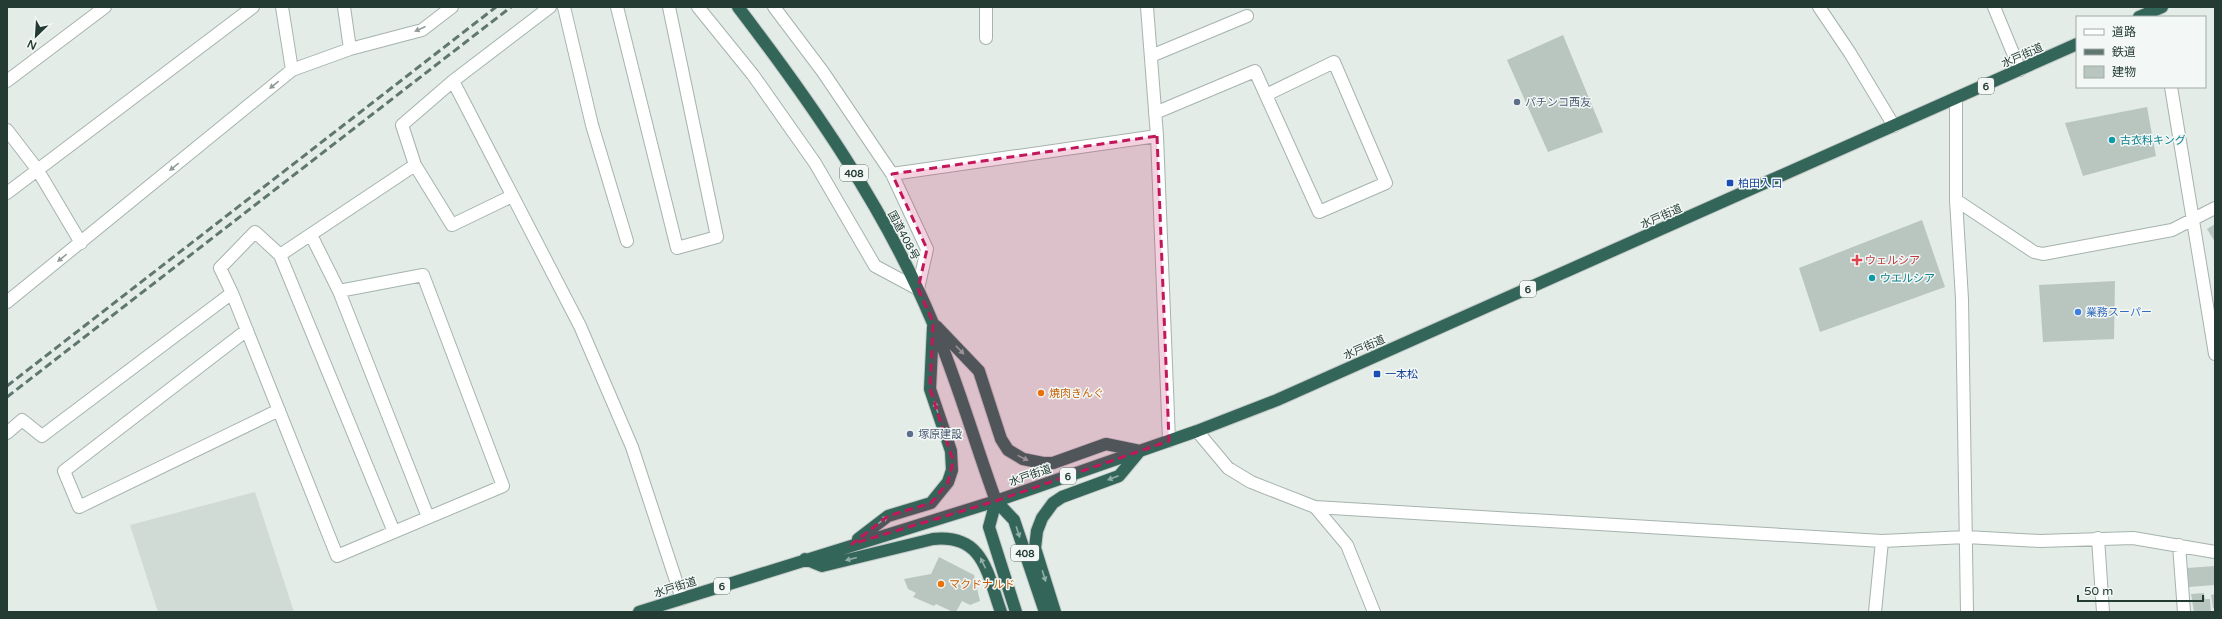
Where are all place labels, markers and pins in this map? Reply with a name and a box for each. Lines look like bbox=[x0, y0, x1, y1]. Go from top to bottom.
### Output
place label: パチンコ西友 bbox=[1525, 96, 1591, 109]
marker: パチンコ西友 bbox=[1512, 97, 1522, 107]
place label: 古衣料キング bbox=[2120, 134, 2186, 147]
marker: 古衣料キング bbox=[2107, 135, 2117, 145]
place label: 柏田入口 bbox=[1738, 177, 1782, 190]
marker: 柏田入口 bbox=[1725, 178, 1735, 188]
place label: ウェルシア bbox=[1865, 254, 1920, 267]
marker: ウェルシア bbox=[1852, 255, 1862, 265]
place label: ウエルシア bbox=[1880, 272, 1935, 285]
marker: ウエルシア bbox=[1867, 273, 1877, 283]
place label: 業務スーパー bbox=[2086, 306, 2152, 319]
marker: 業務スーパー bbox=[2073, 307, 2083, 317]
place label: 一本松 bbox=[1385, 368, 1418, 381]
marker: 一本松 bbox=[1372, 369, 1382, 379]
place label: 焼肉きんぐ bbox=[1049, 387, 1104, 400]
marker: 焼肉きんぐ bbox=[1036, 388, 1046, 398]
place label: 塚原建設 bbox=[918, 428, 962, 441]
marker: 塚原建設 bbox=[905, 429, 915, 439]
place label: マクドナルド bbox=[949, 578, 1015, 591]
marker: マクドナルド bbox=[936, 579, 946, 589]

